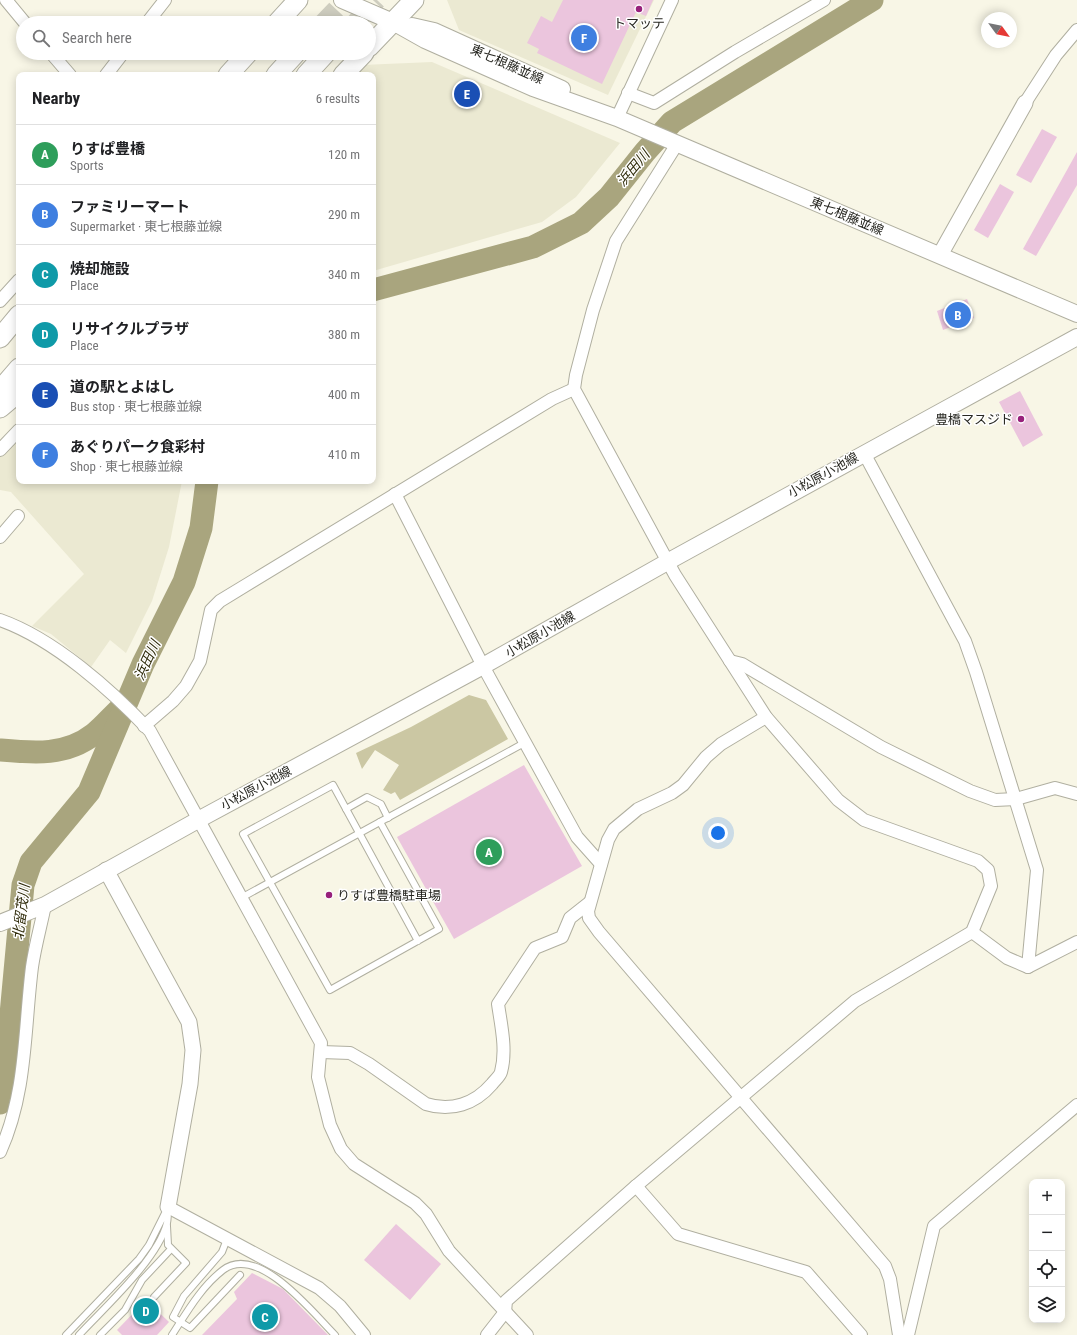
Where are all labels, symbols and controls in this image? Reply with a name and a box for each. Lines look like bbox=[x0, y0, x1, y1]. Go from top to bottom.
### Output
marker: トマッテ bbox=[634, 4, 644, 14]
north arrow bbox=[981, 12, 1017, 48]
search box bbox=[16, 16, 376, 60]
place label: トマッテ bbox=[613, 16, 665, 31]
pin: F bbox=[571, 23, 597, 53]
icon: search bbox=[30, 27, 52, 49]
text: Search here bbox=[62, 29, 132, 47]
street label: 東七根藤並線 bbox=[468, 41, 546, 87]
pin: E bbox=[454, 79, 480, 109]
text: Nearby bbox=[32, 88, 80, 108]
text: 6 results bbox=[316, 91, 360, 106]
text: りすぱ豊橋 bbox=[70, 140, 145, 158]
water label: 浜田川 bbox=[613, 145, 654, 189]
text: A bbox=[41, 147, 49, 162]
text: 120 m bbox=[328, 147, 360, 162]
text: Sports bbox=[70, 158, 104, 173]
street label: 東七根藤並線 bbox=[808, 194, 886, 238]
text: ファミリーマート bbox=[70, 198, 190, 216]
text: B bbox=[41, 207, 49, 222]
text: 290 m bbox=[328, 207, 360, 222]
text: Supermarket · 東七根藤並線 bbox=[70, 219, 222, 234]
text: 焼却施設 bbox=[70, 260, 130, 278]
text: C bbox=[41, 267, 49, 282]
text: 340 m bbox=[328, 267, 360, 282]
text: Place bbox=[70, 278, 99, 293]
pin: B bbox=[945, 300, 971, 330]
text: リサイクルプラザ bbox=[70, 320, 189, 338]
text: D bbox=[41, 327, 49, 342]
text: 380 m bbox=[328, 327, 360, 342]
text: Place bbox=[70, 338, 99, 353]
text: 道の駅とよはし bbox=[70, 378, 175, 396]
text: E bbox=[42, 387, 48, 402]
text: 400 m bbox=[328, 387, 360, 402]
text: Bus stop · 東七根藤並線 bbox=[70, 399, 202, 414]
place label: 豊橋マスジド bbox=[935, 412, 1013, 427]
marker: 豊橋マスジド bbox=[1016, 414, 1026, 424]
text: あぐりパーク食彩村 bbox=[70, 438, 205, 456]
text: F bbox=[42, 447, 48, 462]
text: 410 m bbox=[328, 447, 360, 462]
street label: 小松原小池線 bbox=[785, 450, 861, 500]
text: Shop · 東七根藤並線 bbox=[70, 459, 183, 474]
street label: 小松原小池線 bbox=[502, 608, 578, 660]
water label: 浜田川 bbox=[131, 636, 164, 682]
street label: 小松原小池線 bbox=[218, 763, 294, 813]
your location bbox=[708, 823, 728, 843]
pin: A bbox=[476, 837, 502, 867]
water label: 北留茂川 bbox=[10, 881, 33, 941]
place label: りすぱ豊橋駐車場 bbox=[337, 888, 441, 903]
marker: りすぱ豊橋駐車場 bbox=[324, 890, 334, 900]
map controls bbox=[1029, 1179, 1065, 1323]
button: + bbox=[1029, 1179, 1065, 1215]
button: − bbox=[1029, 1215, 1065, 1251]
button: locate bbox=[1029, 1251, 1065, 1287]
button: layers bbox=[1029, 1287, 1065, 1323]
pin: D bbox=[133, 1296, 159, 1326]
pin: C bbox=[252, 1302, 278, 1332]

